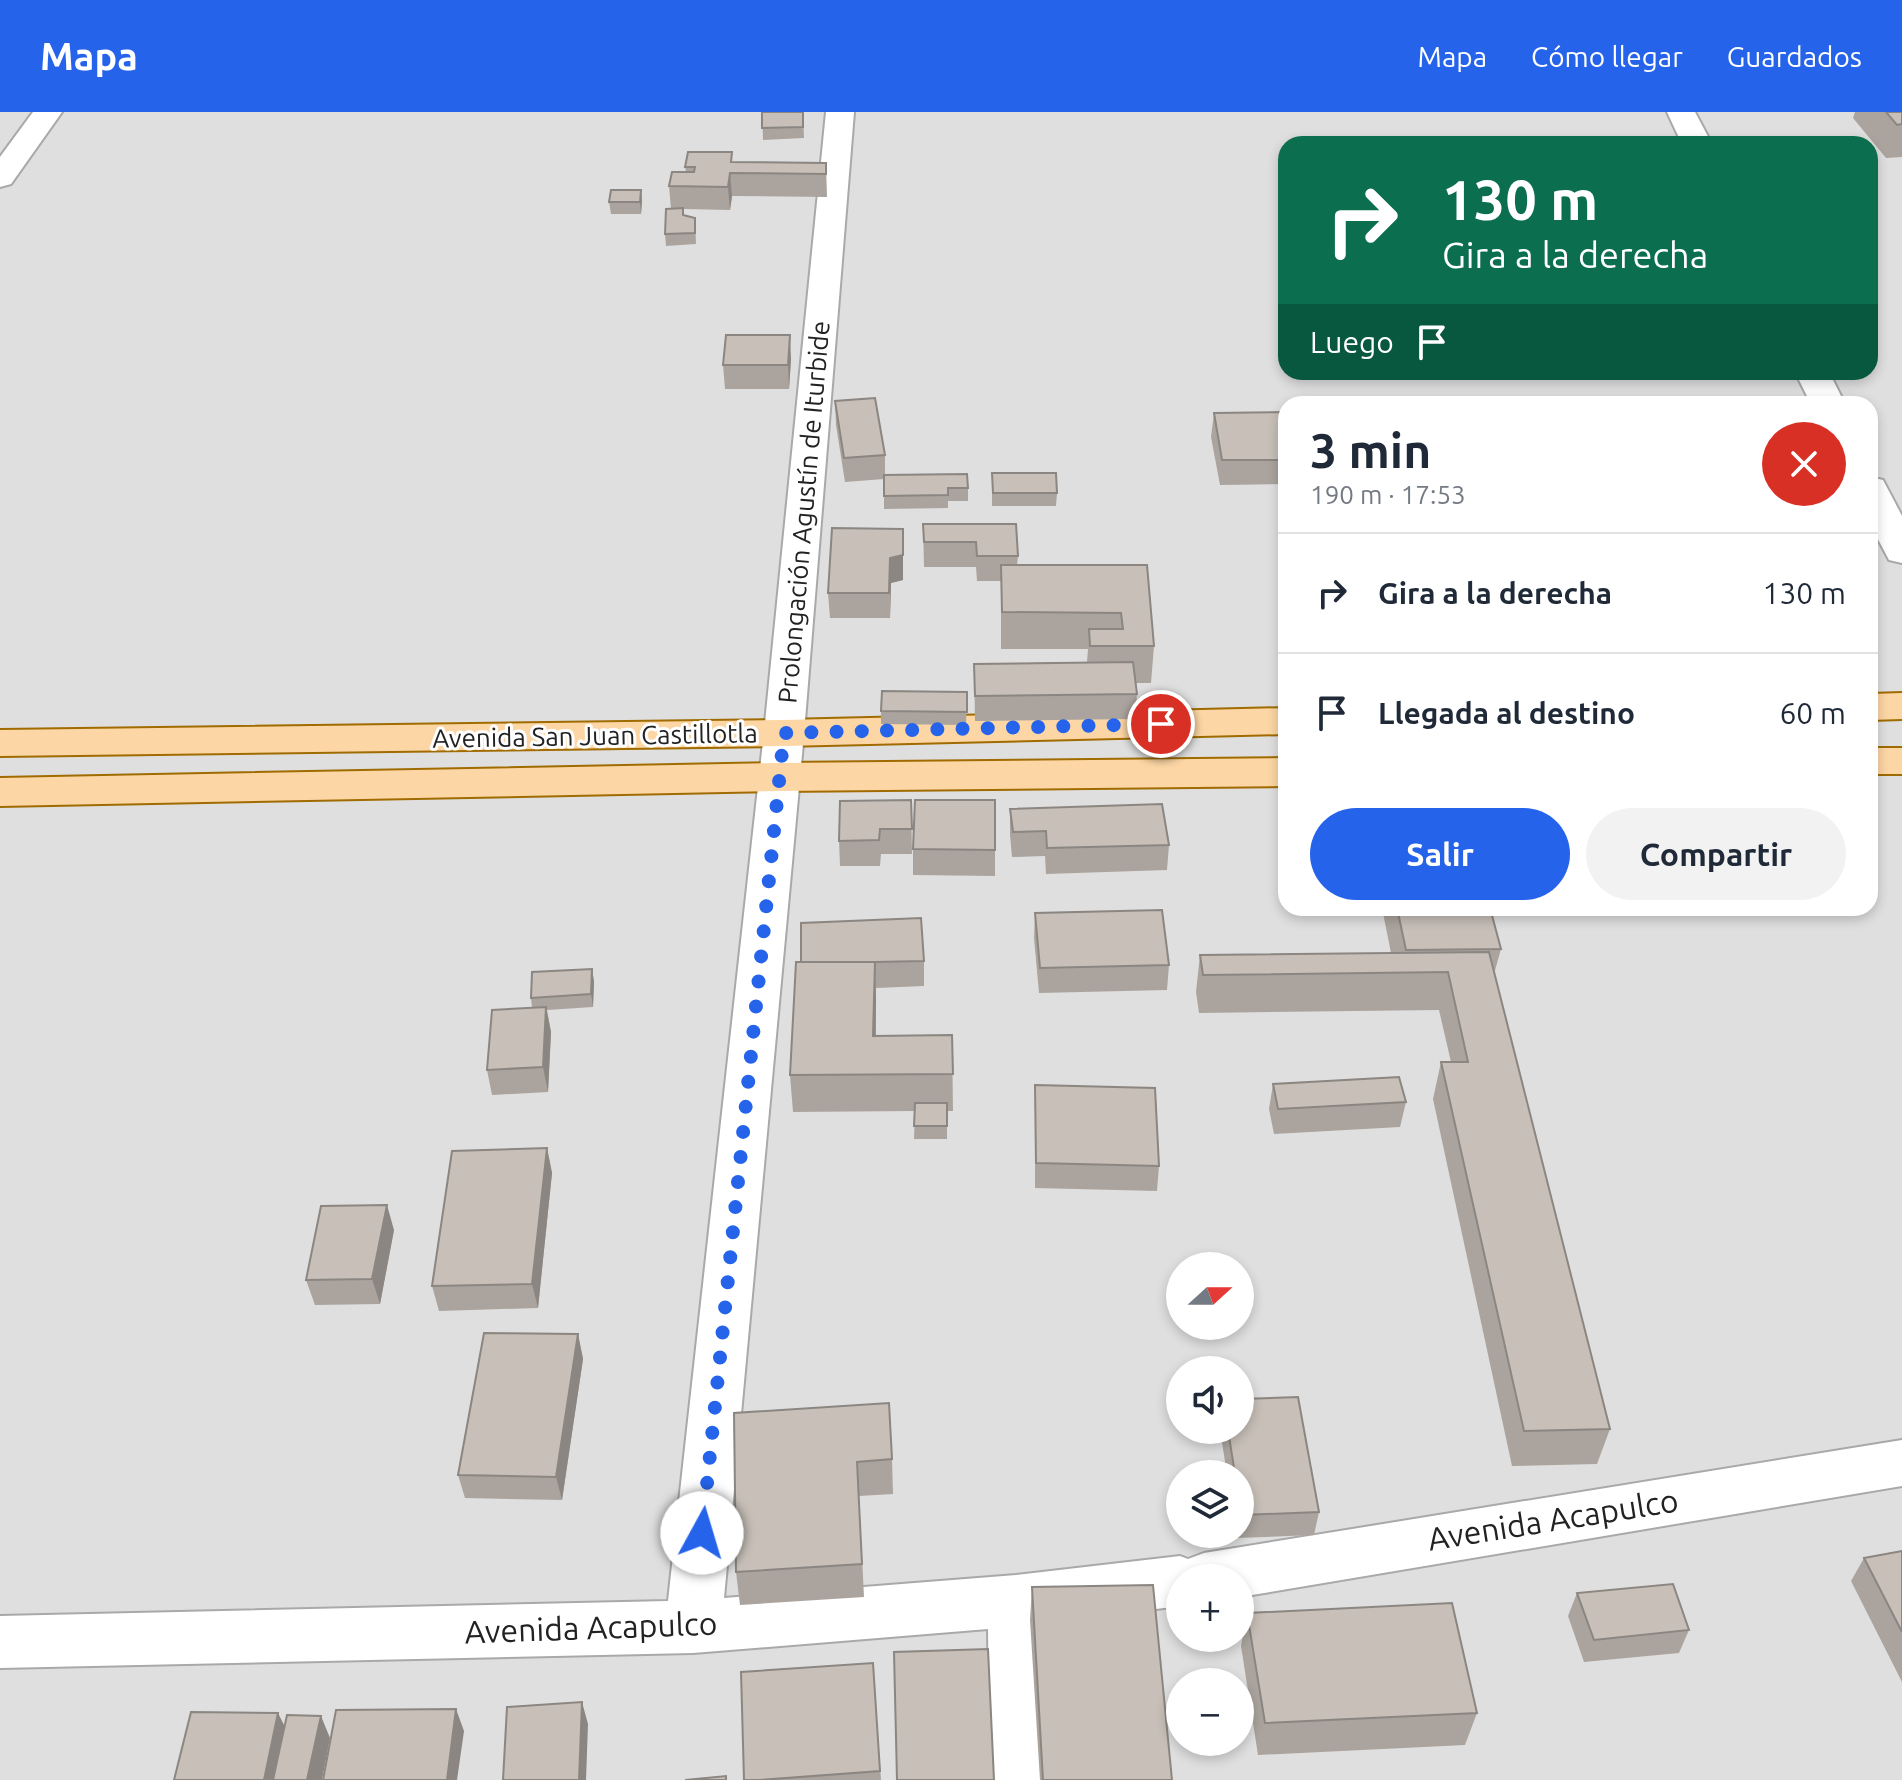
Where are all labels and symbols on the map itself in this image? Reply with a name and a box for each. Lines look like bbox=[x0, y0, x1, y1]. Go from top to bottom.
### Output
street label: Prolongación Agustín de Iturbide bbox=[772, 320, 835, 704]
pin bbox=[1127, 690, 1195, 758]
street label: Avenida San Juan Castillotla bbox=[432, 718, 758, 753]
north arrow bbox=[1166, 1252, 1254, 1340]
street label: Avenida Acapulco bbox=[1425, 1481, 1681, 1557]
position arrow bbox=[660, 1491, 744, 1575]
street label: Avenida Acapulco bbox=[464, 1605, 718, 1649]

